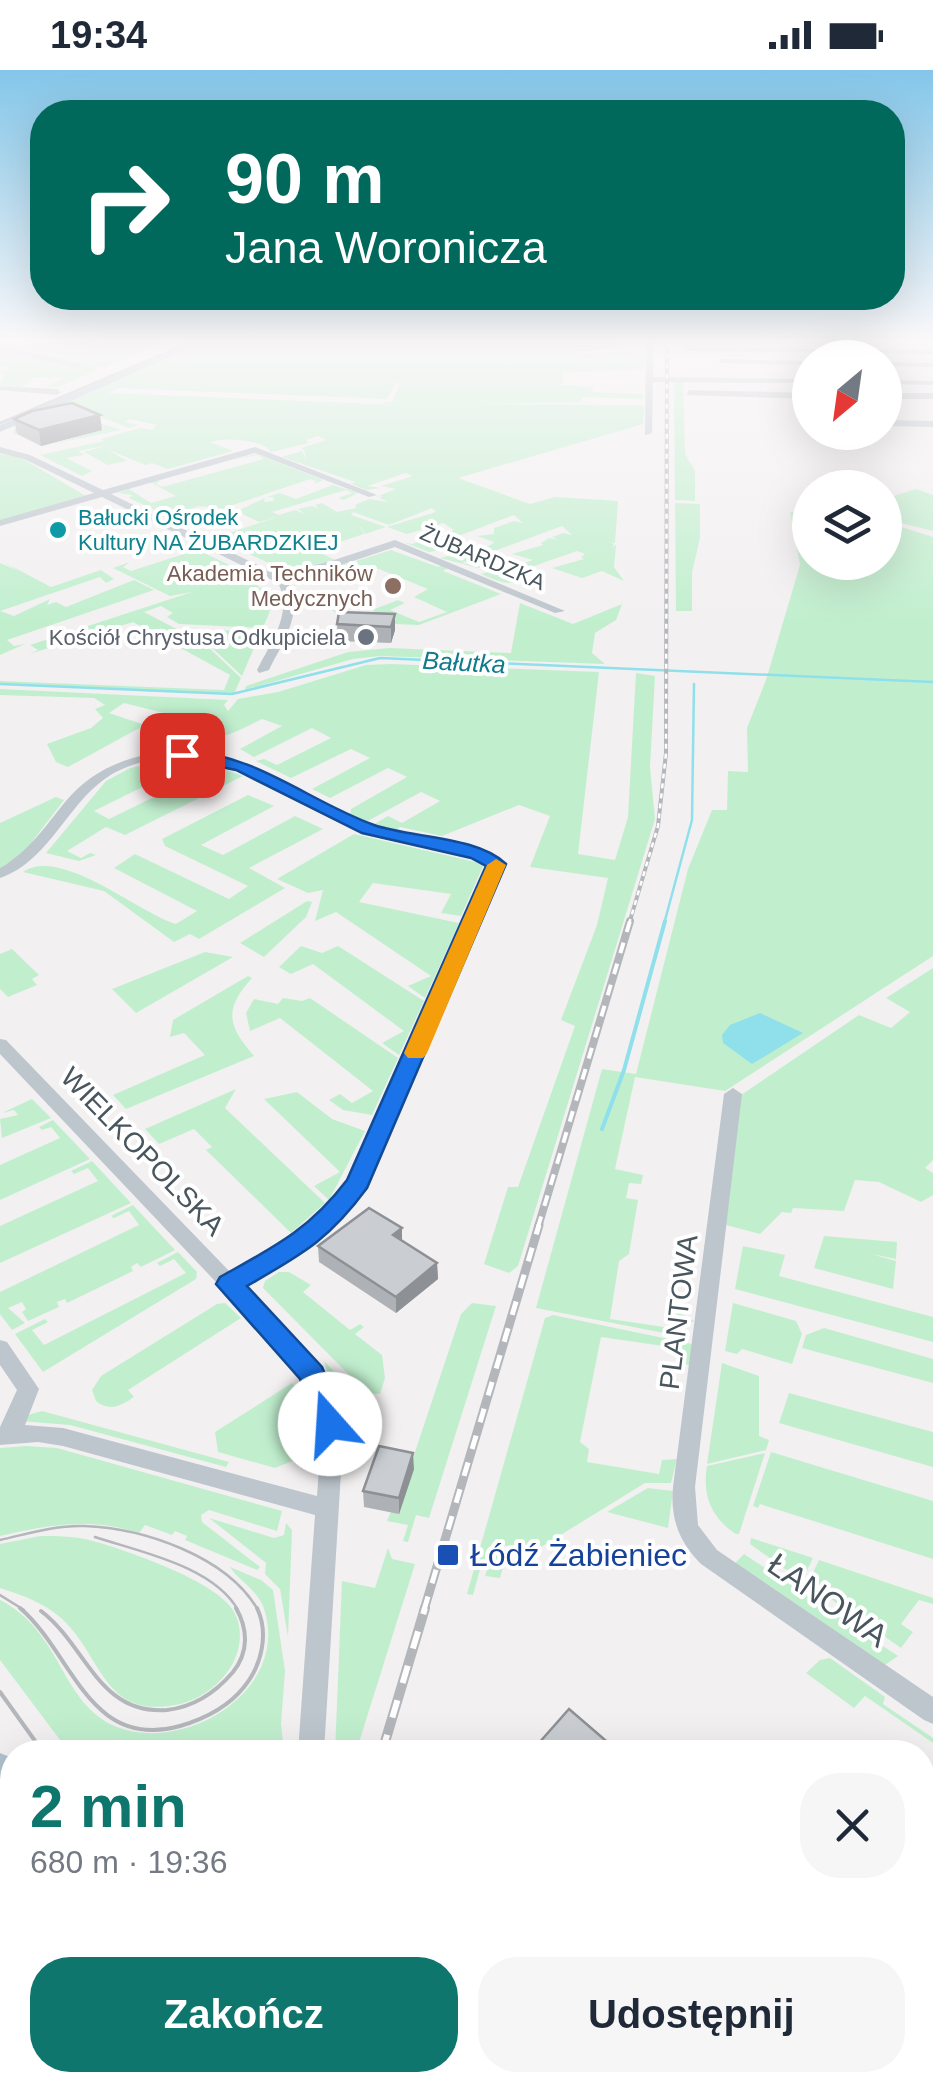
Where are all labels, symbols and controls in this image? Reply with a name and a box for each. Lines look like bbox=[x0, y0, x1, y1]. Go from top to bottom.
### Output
text: 19:34 bbox=[50, 14, 147, 56]
icon: right bbox=[60, 140, 190, 270]
text: 90 m bbox=[225, 140, 385, 218]
text: Jana Woronicza bbox=[225, 222, 547, 273]
north arrow bbox=[792, 340, 902, 450]
map controls bbox=[792, 340, 902, 580]
button: layers bbox=[792, 470, 902, 580]
place label: Bałucki Ośrodek Kultury NA ŻUBARDZKIEJ bbox=[78, 505, 338, 555]
marker: Bałucki Ośrodek Kultury NA ŻUBARDZKIEJ bbox=[47, 519, 69, 541]
street label: ŻUBARDZKA bbox=[417, 520, 549, 595]
place label: Akademia Techników Medycznych bbox=[167, 561, 373, 611]
marker: Akademia Techników Medycznych bbox=[382, 575, 404, 597]
place label: Kościół Chrystusa Odkupiciela bbox=[49, 625, 347, 650]
marker: Kościół Chrystusa Odkupiciela bbox=[355, 626, 377, 648]
water label: Bałutka bbox=[422, 646, 506, 678]
pin bbox=[140, 713, 225, 798]
icon: arrive bbox=[155, 728, 210, 783]
street label: WIELKOPOLSKA bbox=[55, 1061, 231, 1242]
street label: PLANTOWA bbox=[654, 1233, 703, 1391]
position arrow bbox=[278, 1372, 382, 1476]
place label: Łódź Żabieniec bbox=[470, 1537, 687, 1573]
marker: Łódź Żabieniec bbox=[435, 1542, 461, 1568]
street label: ŁANOWA bbox=[761, 1546, 895, 1655]
text: 2 min bbox=[30, 1773, 187, 1840]
button: close bbox=[800, 1773, 905, 1878]
text: 680 m · 19:36 bbox=[30, 1844, 227, 1880]
button: Zakończ bbox=[30, 1957, 458, 2072]
button: Udostępnij bbox=[478, 1957, 905, 2072]

